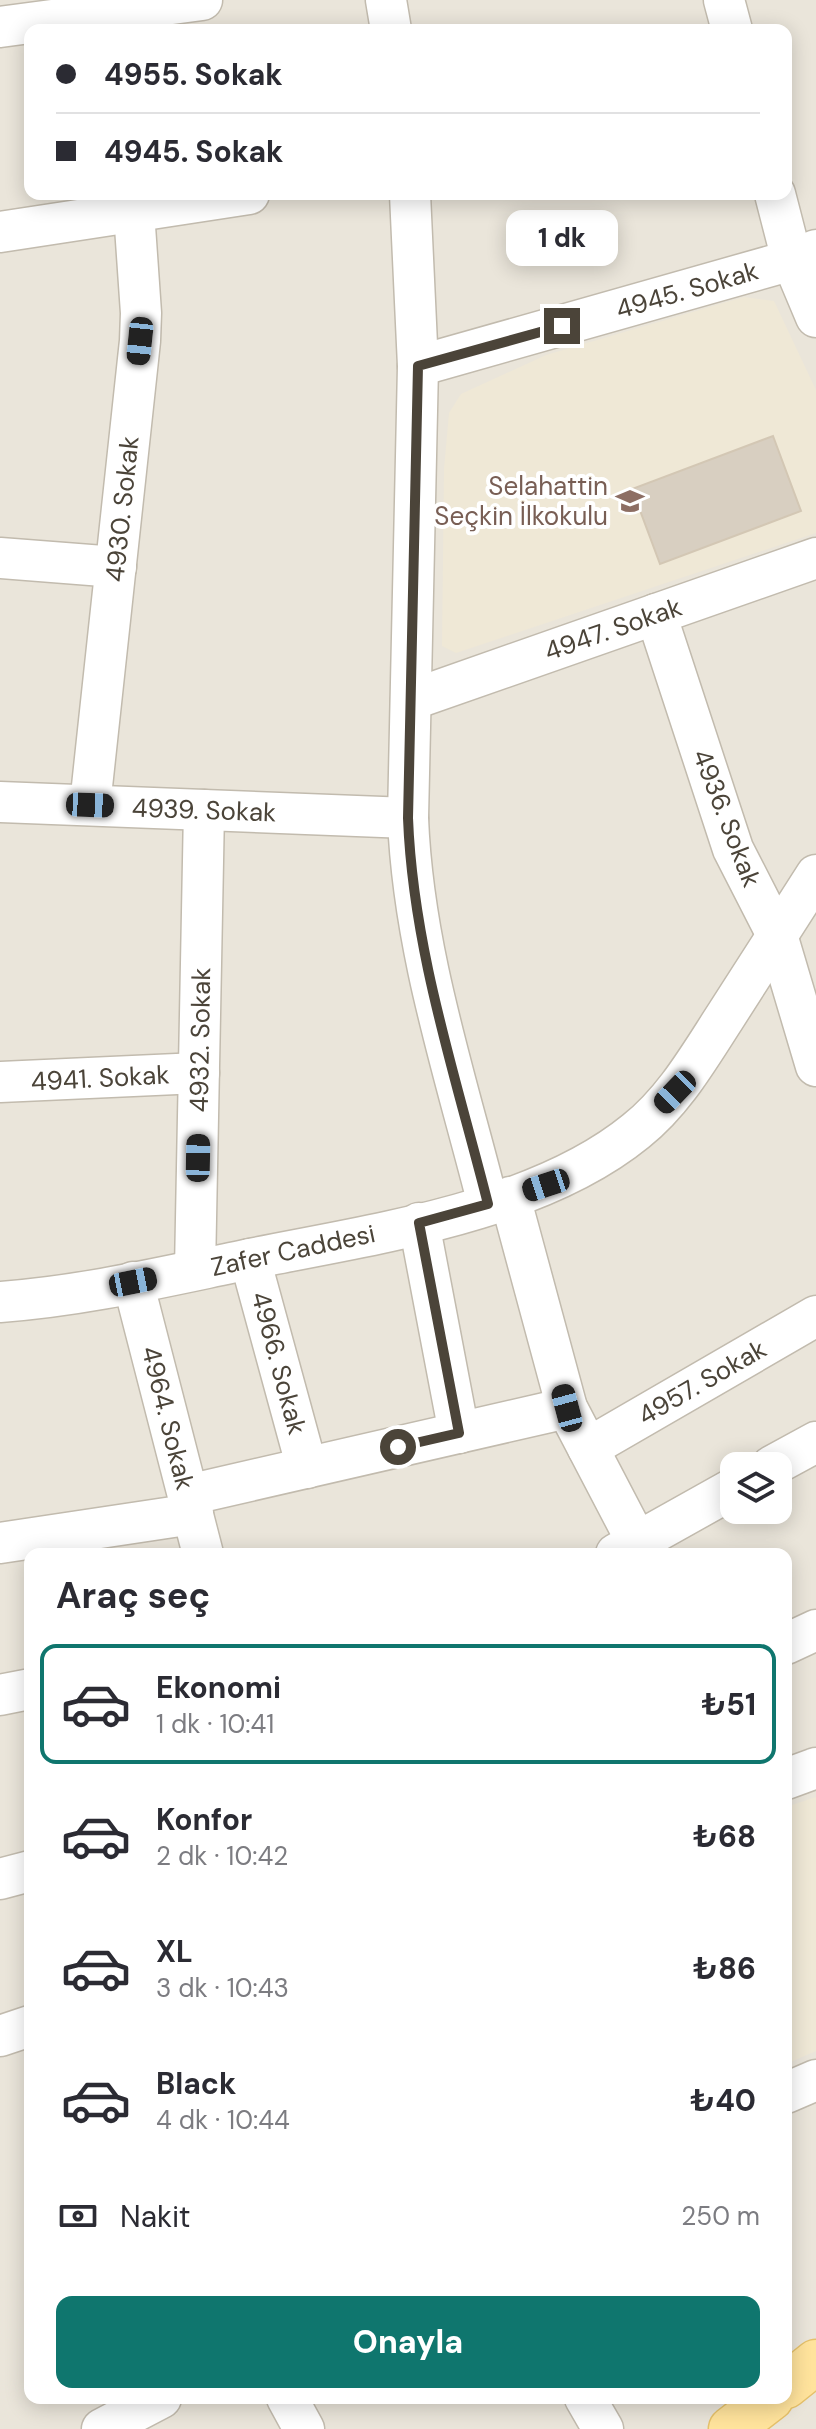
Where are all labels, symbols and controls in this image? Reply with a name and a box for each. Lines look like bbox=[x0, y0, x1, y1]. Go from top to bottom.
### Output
text: 4955. Sokak bbox=[104, 55, 283, 94]
text: 4945. Sokak bbox=[104, 132, 283, 171]
callout: 1 dk bbox=[506, 210, 618, 266]
text: 1 dk bbox=[538, 221, 586, 255]
street label: 4945. Sokak bbox=[612, 253, 762, 327]
route end bbox=[544, 308, 580, 344]
car bbox=[126, 316, 154, 366]
street label: 4930. Sokak bbox=[97, 434, 147, 584]
place label: Selahattin Seçkin İlkokulu bbox=[434, 469, 608, 533]
school or university icon: Selahattin Seçkin İlkokulu bbox=[615, 486, 645, 516]
street label: 4947. Sokak bbox=[540, 590, 686, 668]
street label: 4936. Sokak bbox=[685, 744, 769, 892]
street label: 4939. Sokak bbox=[131, 790, 277, 830]
car bbox=[66, 792, 114, 818]
street label: 4932. Sokak bbox=[182, 967, 218, 1113]
street label: 4941. Sokak bbox=[30, 1057, 170, 1099]
car bbox=[650, 1066, 700, 1118]
car bbox=[186, 1134, 210, 1182]
car bbox=[519, 1166, 573, 1204]
street label: Zafer Caddesi bbox=[208, 1216, 378, 1284]
car bbox=[107, 1266, 159, 1298]
street label: 4966. Sokak bbox=[244, 1288, 314, 1438]
street label: 4957. Sokak bbox=[632, 1332, 772, 1432]
street label: 4964. Sokak bbox=[134, 1343, 202, 1493]
car bbox=[549, 1382, 585, 1434]
route start bbox=[380, 1429, 416, 1465]
map controls bbox=[720, 1452, 792, 1524]
button: layers bbox=[720, 1452, 792, 1524]
text: Araç seç bbox=[56, 1572, 210, 1619]
icon: car bbox=[60, 1668, 132, 1740]
text: Ekonomi bbox=[156, 1668, 281, 1707]
text: ₺51 bbox=[701, 1685, 756, 1724]
text: 1 dk · 10:41 bbox=[156, 1707, 274, 1741]
icon: car bbox=[60, 1800, 132, 1872]
text: Konfor bbox=[156, 1800, 252, 1839]
text: ₺68 bbox=[693, 1817, 756, 1856]
text: 2 dk · 10:42 bbox=[156, 1839, 288, 1873]
icon: car bbox=[60, 1932, 132, 2004]
text: XL bbox=[156, 1932, 193, 1971]
text: ₺86 bbox=[693, 1949, 756, 1988]
text: 3 dk · 10:43 bbox=[156, 1971, 289, 2005]
icon: car bbox=[60, 2064, 132, 2136]
text: Black bbox=[156, 2064, 236, 2103]
text: ₺40 bbox=[690, 2081, 756, 2120]
text: 4 dk · 10:44 bbox=[156, 2103, 290, 2137]
icon: cash bbox=[56, 2194, 100, 2238]
text: Nakit bbox=[120, 2197, 191, 2236]
text: 250 m bbox=[681, 2199, 760, 2233]
button: Onayla bbox=[56, 2296, 760, 2388]

